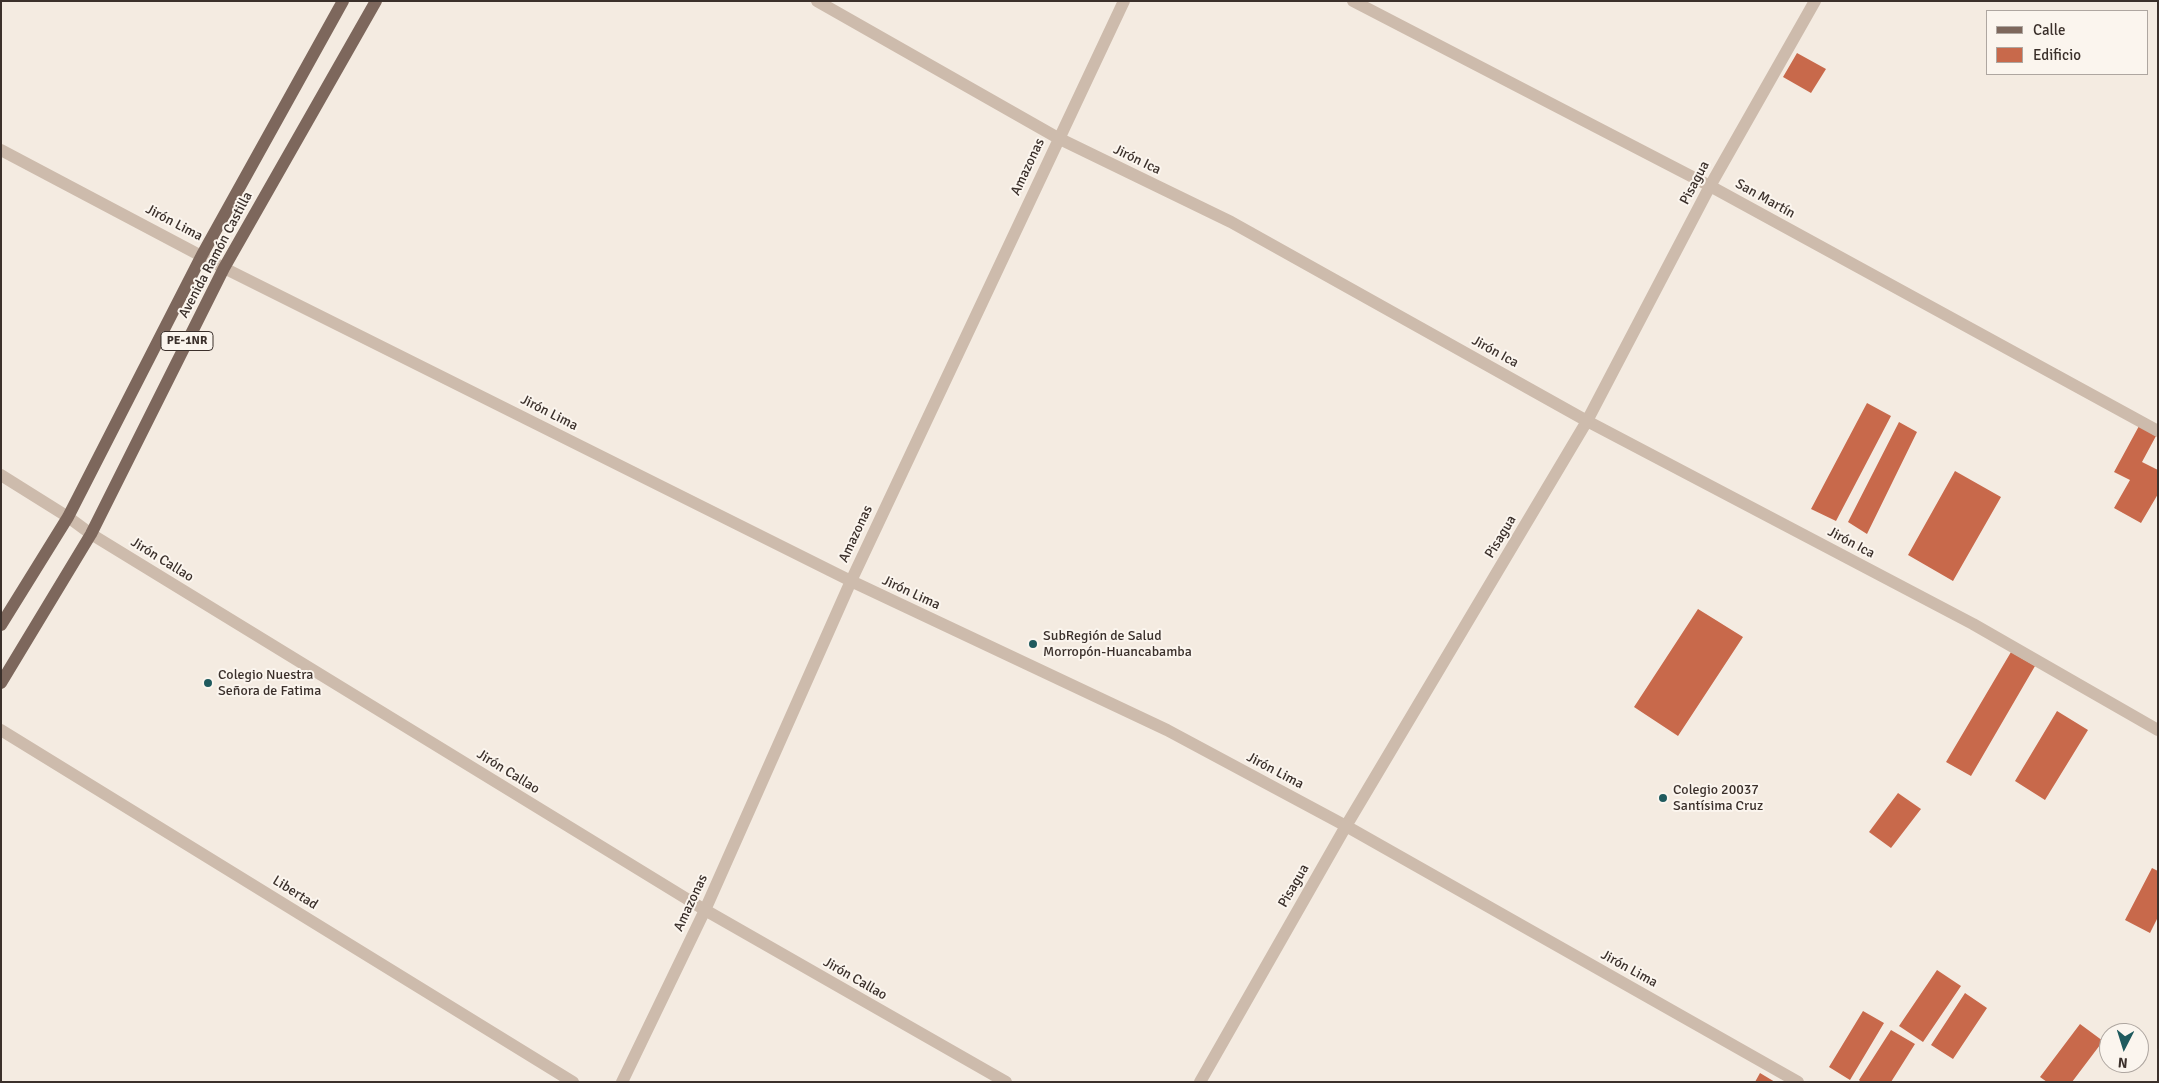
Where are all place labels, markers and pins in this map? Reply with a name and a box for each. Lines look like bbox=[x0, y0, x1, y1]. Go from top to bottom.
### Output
place label: SubRegión de Salud Morropón-Huancabamba bbox=[1043, 628, 1192, 660]
marker: SubRegión de Salud Morropón-Huancabamba bbox=[1027, 638, 1039, 650]
place label: Colegio Nuestra Señora de Fatima bbox=[218, 667, 321, 700]
marker: Colegio Nuestra Señora de Fatima bbox=[202, 677, 214, 689]
place label: Colegio 20037 Santísima Cruz bbox=[1673, 782, 1763, 814]
marker: Colegio 20037 Santísima Cruz bbox=[1657, 792, 1669, 804]

